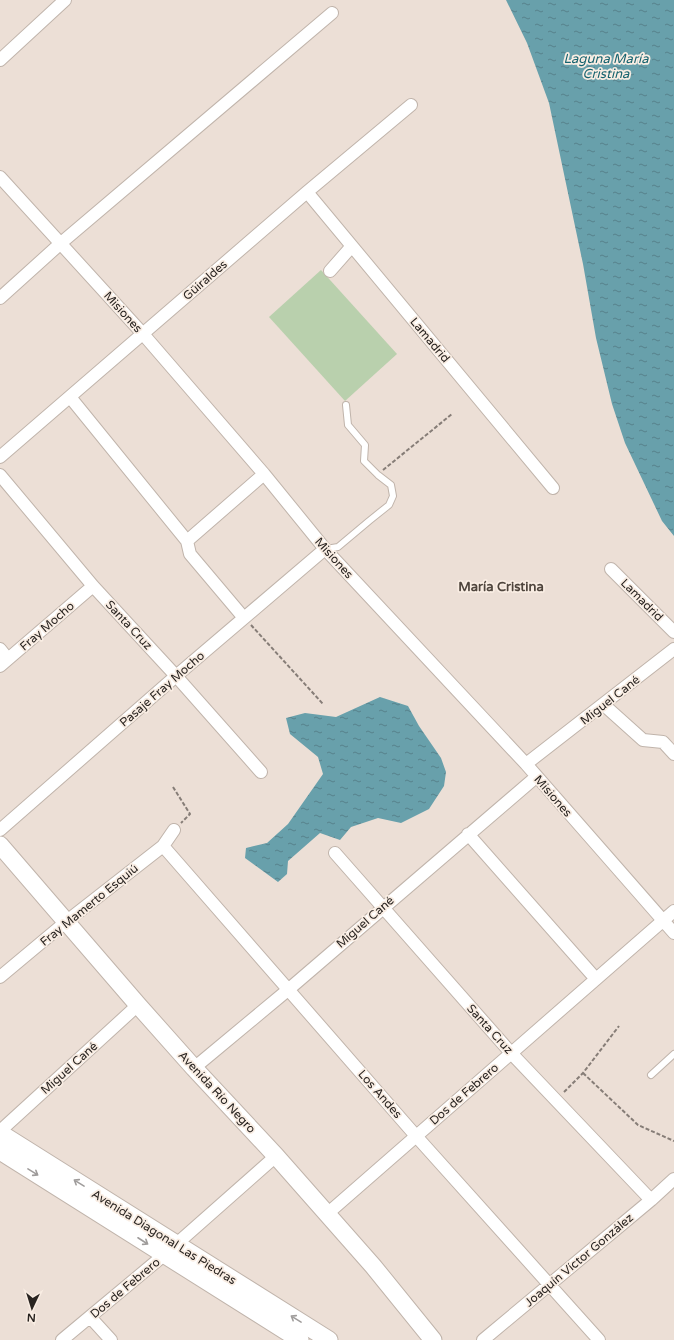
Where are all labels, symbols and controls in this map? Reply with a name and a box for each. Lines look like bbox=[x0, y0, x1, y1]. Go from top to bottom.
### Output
water label: Laguna María Cristina bbox=[564, 51, 649, 82]
street label: Güiraldes bbox=[180, 257, 230, 303]
street label: Misiones bbox=[101, 289, 145, 336]
street label: Lamadrid bbox=[407, 315, 453, 365]
street label: Misiones bbox=[312, 535, 356, 582]
street label: Lamadrid bbox=[618, 576, 666, 624]
district label: María Cristina bbox=[458, 579, 544, 595]
street label: Santa Cruz bbox=[103, 598, 155, 652]
street label: Fray Mocho bbox=[17, 599, 77, 653]
street label: Pasaje Fray Mocho bbox=[117, 648, 207, 730]
street label: Miguel Cané bbox=[578, 672, 643, 728]
street label: Misiones bbox=[531, 772, 575, 820]
street label: Fray Mamerto Esquiú bbox=[37, 861, 141, 949]
street label: Miguel Cané bbox=[333, 893, 397, 951]
street label: Santa Cruz bbox=[464, 1001, 516, 1057]
street label: Miguel Cané bbox=[38, 1039, 100, 1097]
street label: Avenida Río Negro bbox=[175, 1048, 259, 1136]
street label: Dos de Febrero bbox=[427, 1060, 501, 1128]
street label: Los Andes bbox=[355, 1067, 405, 1121]
one-way arrow bbox=[27, 1168, 38, 1176]
one-way arrow bbox=[73, 1179, 85, 1187]
street label: Avenida Diagonal Las Piedras bbox=[89, 1187, 239, 1288]
street label: Joaquín Víctor González bbox=[522, 1211, 636, 1309]
one-way arrow bbox=[137, 1237, 148, 1245]
street label: Dos de Febrero bbox=[87, 1255, 163, 1321]
north arrow bbox=[12, 1288, 52, 1328]
text: N bbox=[26, 1311, 36, 1324]
one-way arrow bbox=[290, 1315, 302, 1323]

